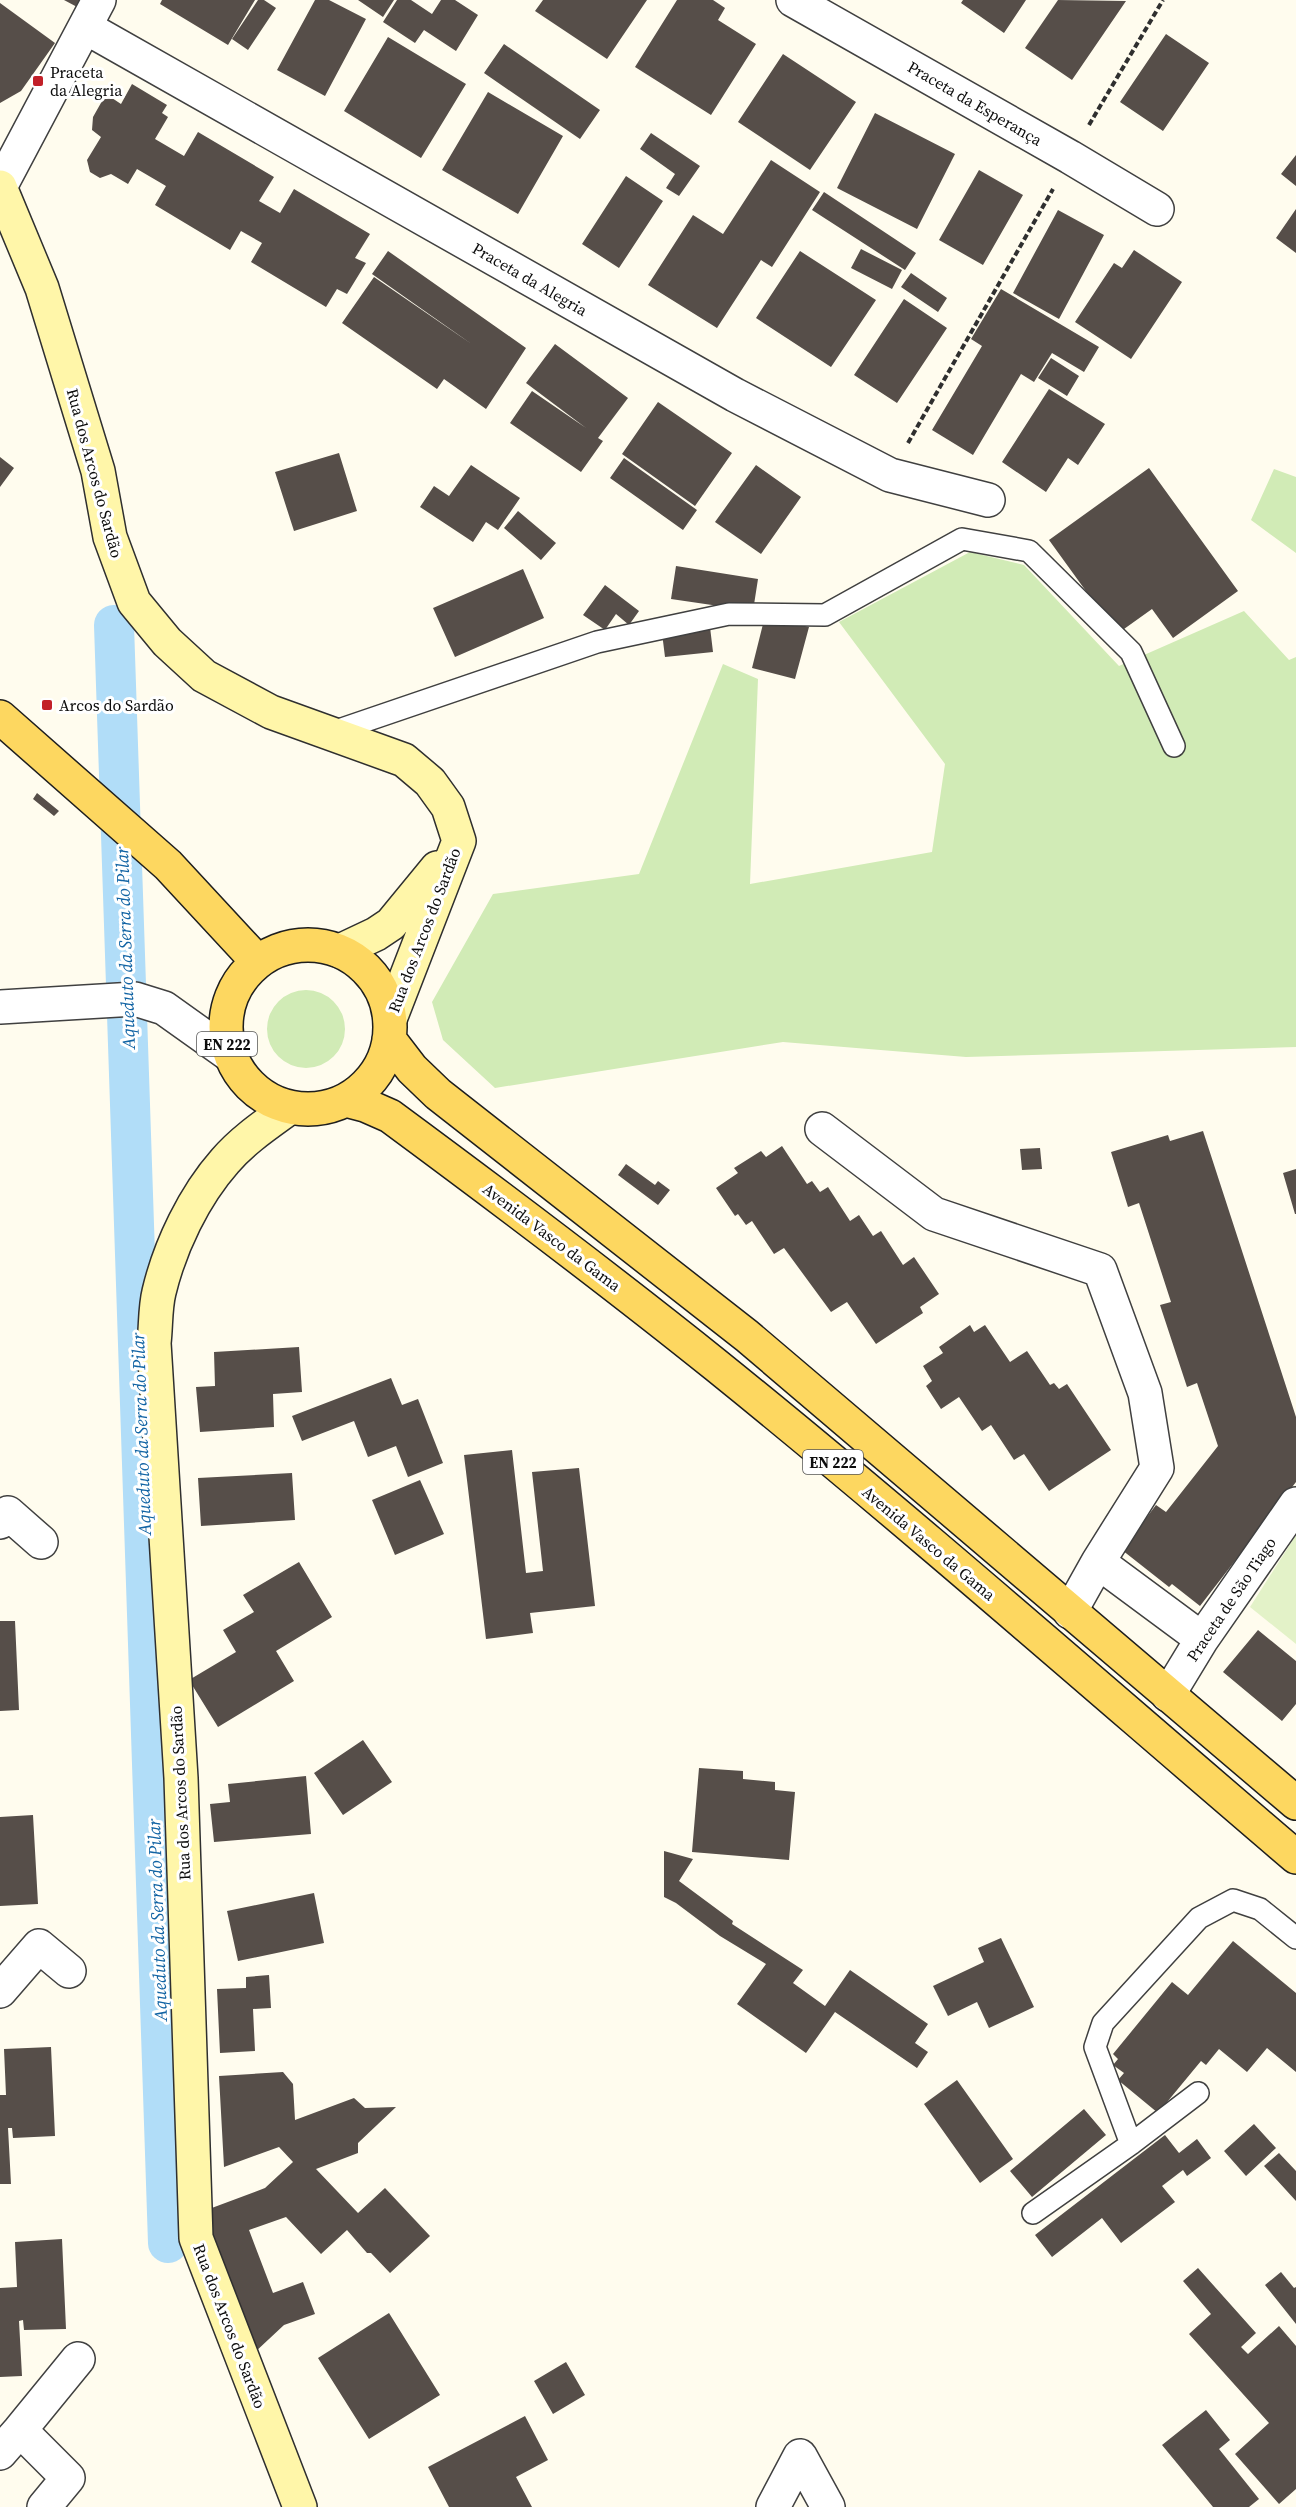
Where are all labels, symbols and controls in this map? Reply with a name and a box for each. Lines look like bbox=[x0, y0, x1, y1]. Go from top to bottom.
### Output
street label: Praceta da Esperança bbox=[904, 55, 1047, 151]
place label: Praceta da Alegria bbox=[50, 61, 123, 101]
marker: Praceta da Alegria bbox=[31, 74, 45, 88]
street label: Praceta da Alegria bbox=[468, 237, 592, 321]
street label: Rua dos Arcos do Sardão bbox=[62, 386, 128, 560]
place label: Arcos do Sardão bbox=[59, 694, 174, 716]
marker: Arcos do Sardão bbox=[40, 698, 54, 712]
street label: Rua dos Arcos do Sardão bbox=[382, 844, 466, 1016]
water label: Aqueduto da Serra do Pilar bbox=[109, 845, 141, 1051]
road number: EN 222 bbox=[197, 1032, 257, 1056]
street label: Avenida Vasco da Gama bbox=[478, 1178, 626, 1297]
water label: Aqueduto da Serra do Pilar bbox=[125, 1331, 157, 1537]
road number: EN 222 bbox=[803, 1450, 863, 1474]
street label: Avenida Vasco da Gama bbox=[858, 1481, 1001, 1606]
street label: Praceta de São Tiago bbox=[1181, 1532, 1281, 1666]
street label: Rua dos Arcos do Sardão bbox=[164, 1705, 196, 1881]
water label: Aqueduto da Serra do Pilar bbox=[141, 1817, 173, 2023]
street label: Rua dos Arcos do Sardão bbox=[188, 2240, 272, 2412]

